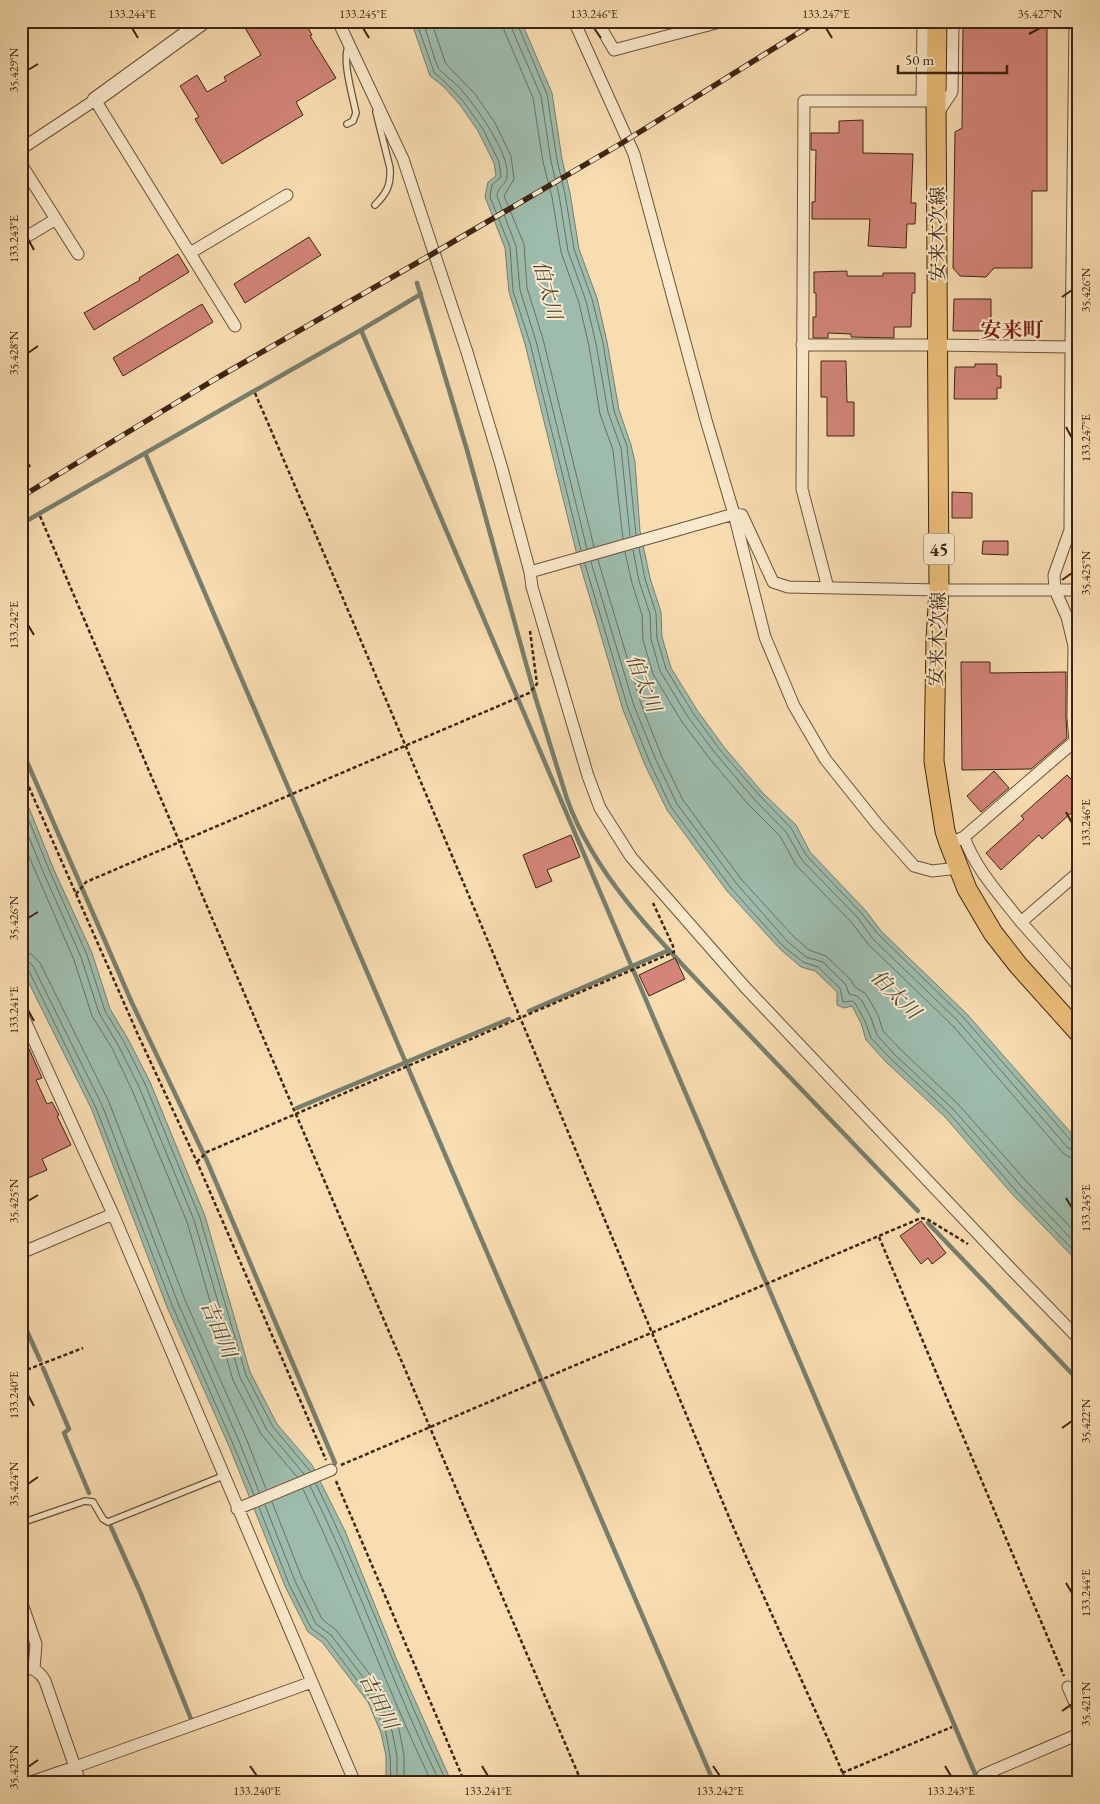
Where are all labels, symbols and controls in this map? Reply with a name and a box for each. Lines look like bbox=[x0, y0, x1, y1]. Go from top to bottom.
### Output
text: 133.244°E bbox=[108, 6, 156, 22]
text: 133.245°E bbox=[339, 6, 387, 22]
text: 133.246°E bbox=[570, 6, 618, 22]
text: 133.247°E bbox=[802, 6, 850, 22]
text: 35.427°N bbox=[1018, 6, 1063, 22]
scale bar bbox=[898, 42, 1006, 74]
text: 35.429°N bbox=[6, 47, 22, 92]
text: 50 m bbox=[905, 50, 934, 69]
street label: 安来木次線 bbox=[925, 186, 950, 282]
text: 133.243°E bbox=[6, 215, 22, 263]
water label: 伯太川 bbox=[528, 258, 569, 324]
text: 35.426°N bbox=[1078, 267, 1094, 312]
district label: 安来町 bbox=[981, 316, 1044, 343]
text: 35.428°N bbox=[6, 330, 22, 375]
text: 133.247°E bbox=[1078, 414, 1094, 462]
road number: 45 bbox=[924, 534, 954, 564]
text: 35.425°N bbox=[1078, 550, 1094, 595]
street label: 安来木次線 bbox=[923, 591, 951, 687]
text: 133.242°E bbox=[6, 601, 22, 649]
water label: 伯太川 bbox=[621, 650, 668, 718]
text: 133.246°E bbox=[1078, 799, 1094, 847]
text: 35.426°N bbox=[6, 895, 22, 940]
water label: 伯太川 bbox=[866, 964, 928, 1026]
text: 133.241°E bbox=[6, 986, 22, 1034]
text: 35.425°N bbox=[6, 1178, 22, 1223]
text: 133.245°E bbox=[1078, 1184, 1094, 1232]
water label: 吉田川 bbox=[195, 1296, 243, 1364]
text: 133.240°E bbox=[6, 1371, 22, 1419]
text: 35.422°N bbox=[1078, 1398, 1094, 1443]
text: 35.424°N bbox=[6, 1461, 22, 1506]
text: 133.244°E bbox=[1078, 1569, 1094, 1617]
water label: 吉田川 bbox=[354, 1668, 405, 1735]
text: 35.421°N bbox=[1078, 1681, 1094, 1726]
text: 35.423°N bbox=[6, 1744, 22, 1789]
text: 133.240°E bbox=[233, 1783, 281, 1799]
text: 133.241°E bbox=[464, 1783, 512, 1799]
text: 133.242°E bbox=[696, 1783, 744, 1799]
text: 133.243°E bbox=[927, 1783, 975, 1799]

